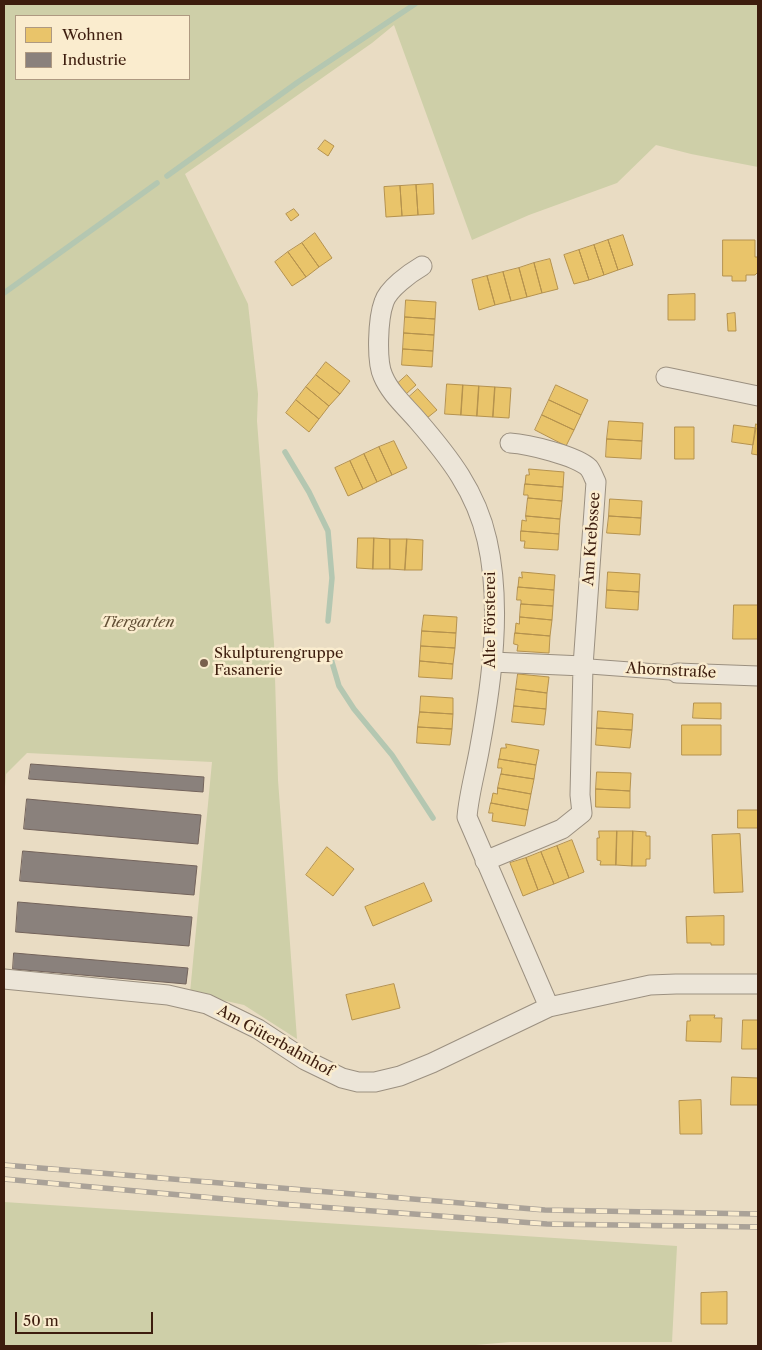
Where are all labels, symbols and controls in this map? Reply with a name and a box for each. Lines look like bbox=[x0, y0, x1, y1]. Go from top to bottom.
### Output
legend bbox=[15, 15, 190, 80]
text: Wohnen bbox=[62, 25, 123, 44]
text: Industrie bbox=[62, 50, 126, 69]
street label: Am Krebssee bbox=[580, 491, 604, 587]
street label: Alte Försterei bbox=[482, 571, 500, 669]
park label: Tiergarten bbox=[102, 614, 174, 632]
place label: Skulpturengruppe Fasanerie bbox=[214, 645, 343, 680]
marker: Skulpturengruppe Fasanerie bbox=[198, 657, 210, 669]
street label: Ahornstraße bbox=[626, 660, 716, 682]
street label: Am Güterbahnhof bbox=[214, 1002, 336, 1080]
scale bar bbox=[18, 1302, 155, 1334]
text: 50 m bbox=[23, 1311, 59, 1330]

